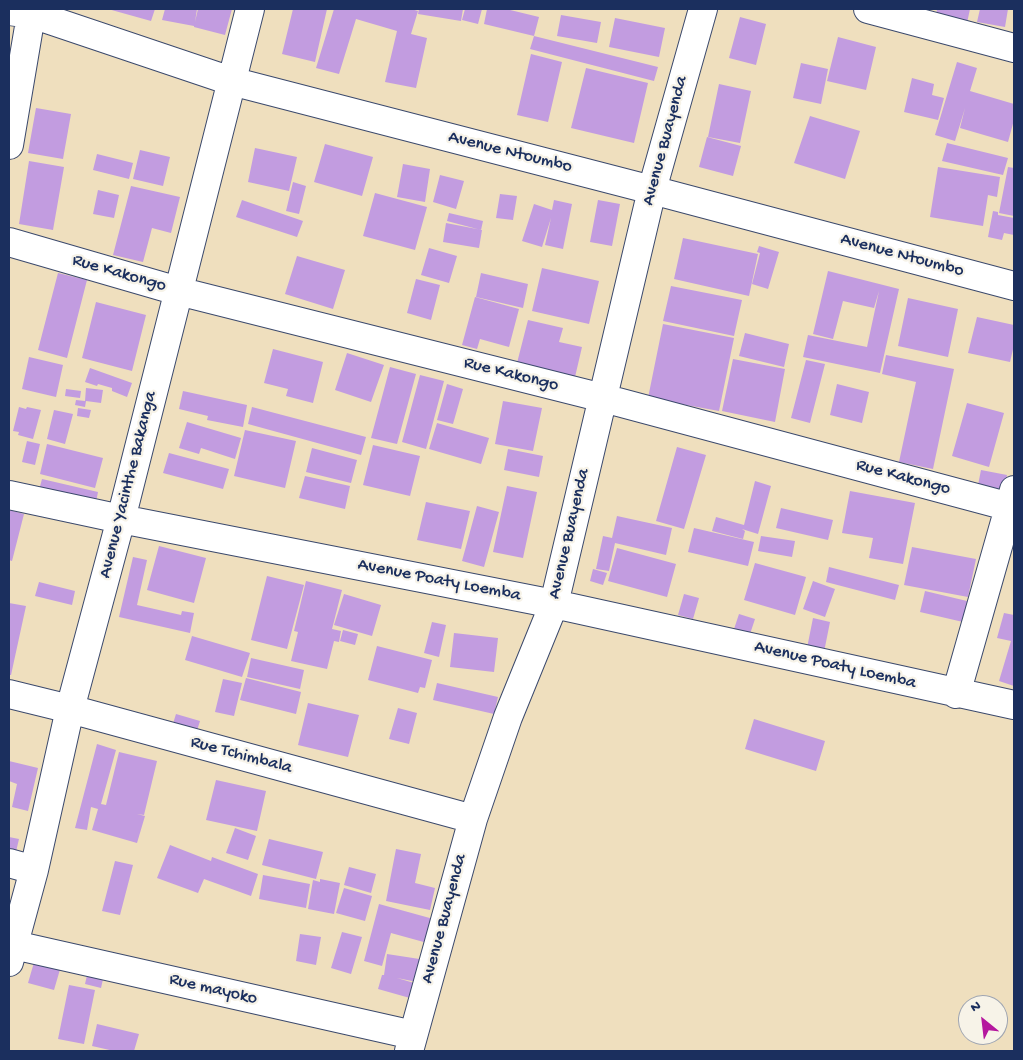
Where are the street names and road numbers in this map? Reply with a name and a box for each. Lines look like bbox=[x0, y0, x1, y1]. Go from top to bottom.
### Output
street label: Avenue Buayenda bbox=[638, 74, 694, 208]
street label: Avenue Ntoumbo bbox=[446, 127, 574, 179]
street label: Avenue Ntoumbo bbox=[838, 229, 966, 283]
street label: Rue Kakongo bbox=[69, 250, 169, 298]
street label: Rue Kakongo bbox=[461, 353, 561, 397]
street label: Avenue Yacinthe Bakanga bbox=[95, 389, 163, 581]
street label: Rue Kakongo bbox=[853, 455, 953, 501]
street label: Avenue Buayenda bbox=[544, 467, 596, 601]
street label: Avenue Poaty Loemba bbox=[356, 555, 522, 607]
street label: Avenue Poaty Loemba bbox=[752, 637, 918, 695]
street label: Rue Tchimbala bbox=[188, 732, 294, 780]
street label: Avenue Buayenda bbox=[417, 852, 473, 986]
street label: Rue mayoko bbox=[167, 969, 259, 1011]

